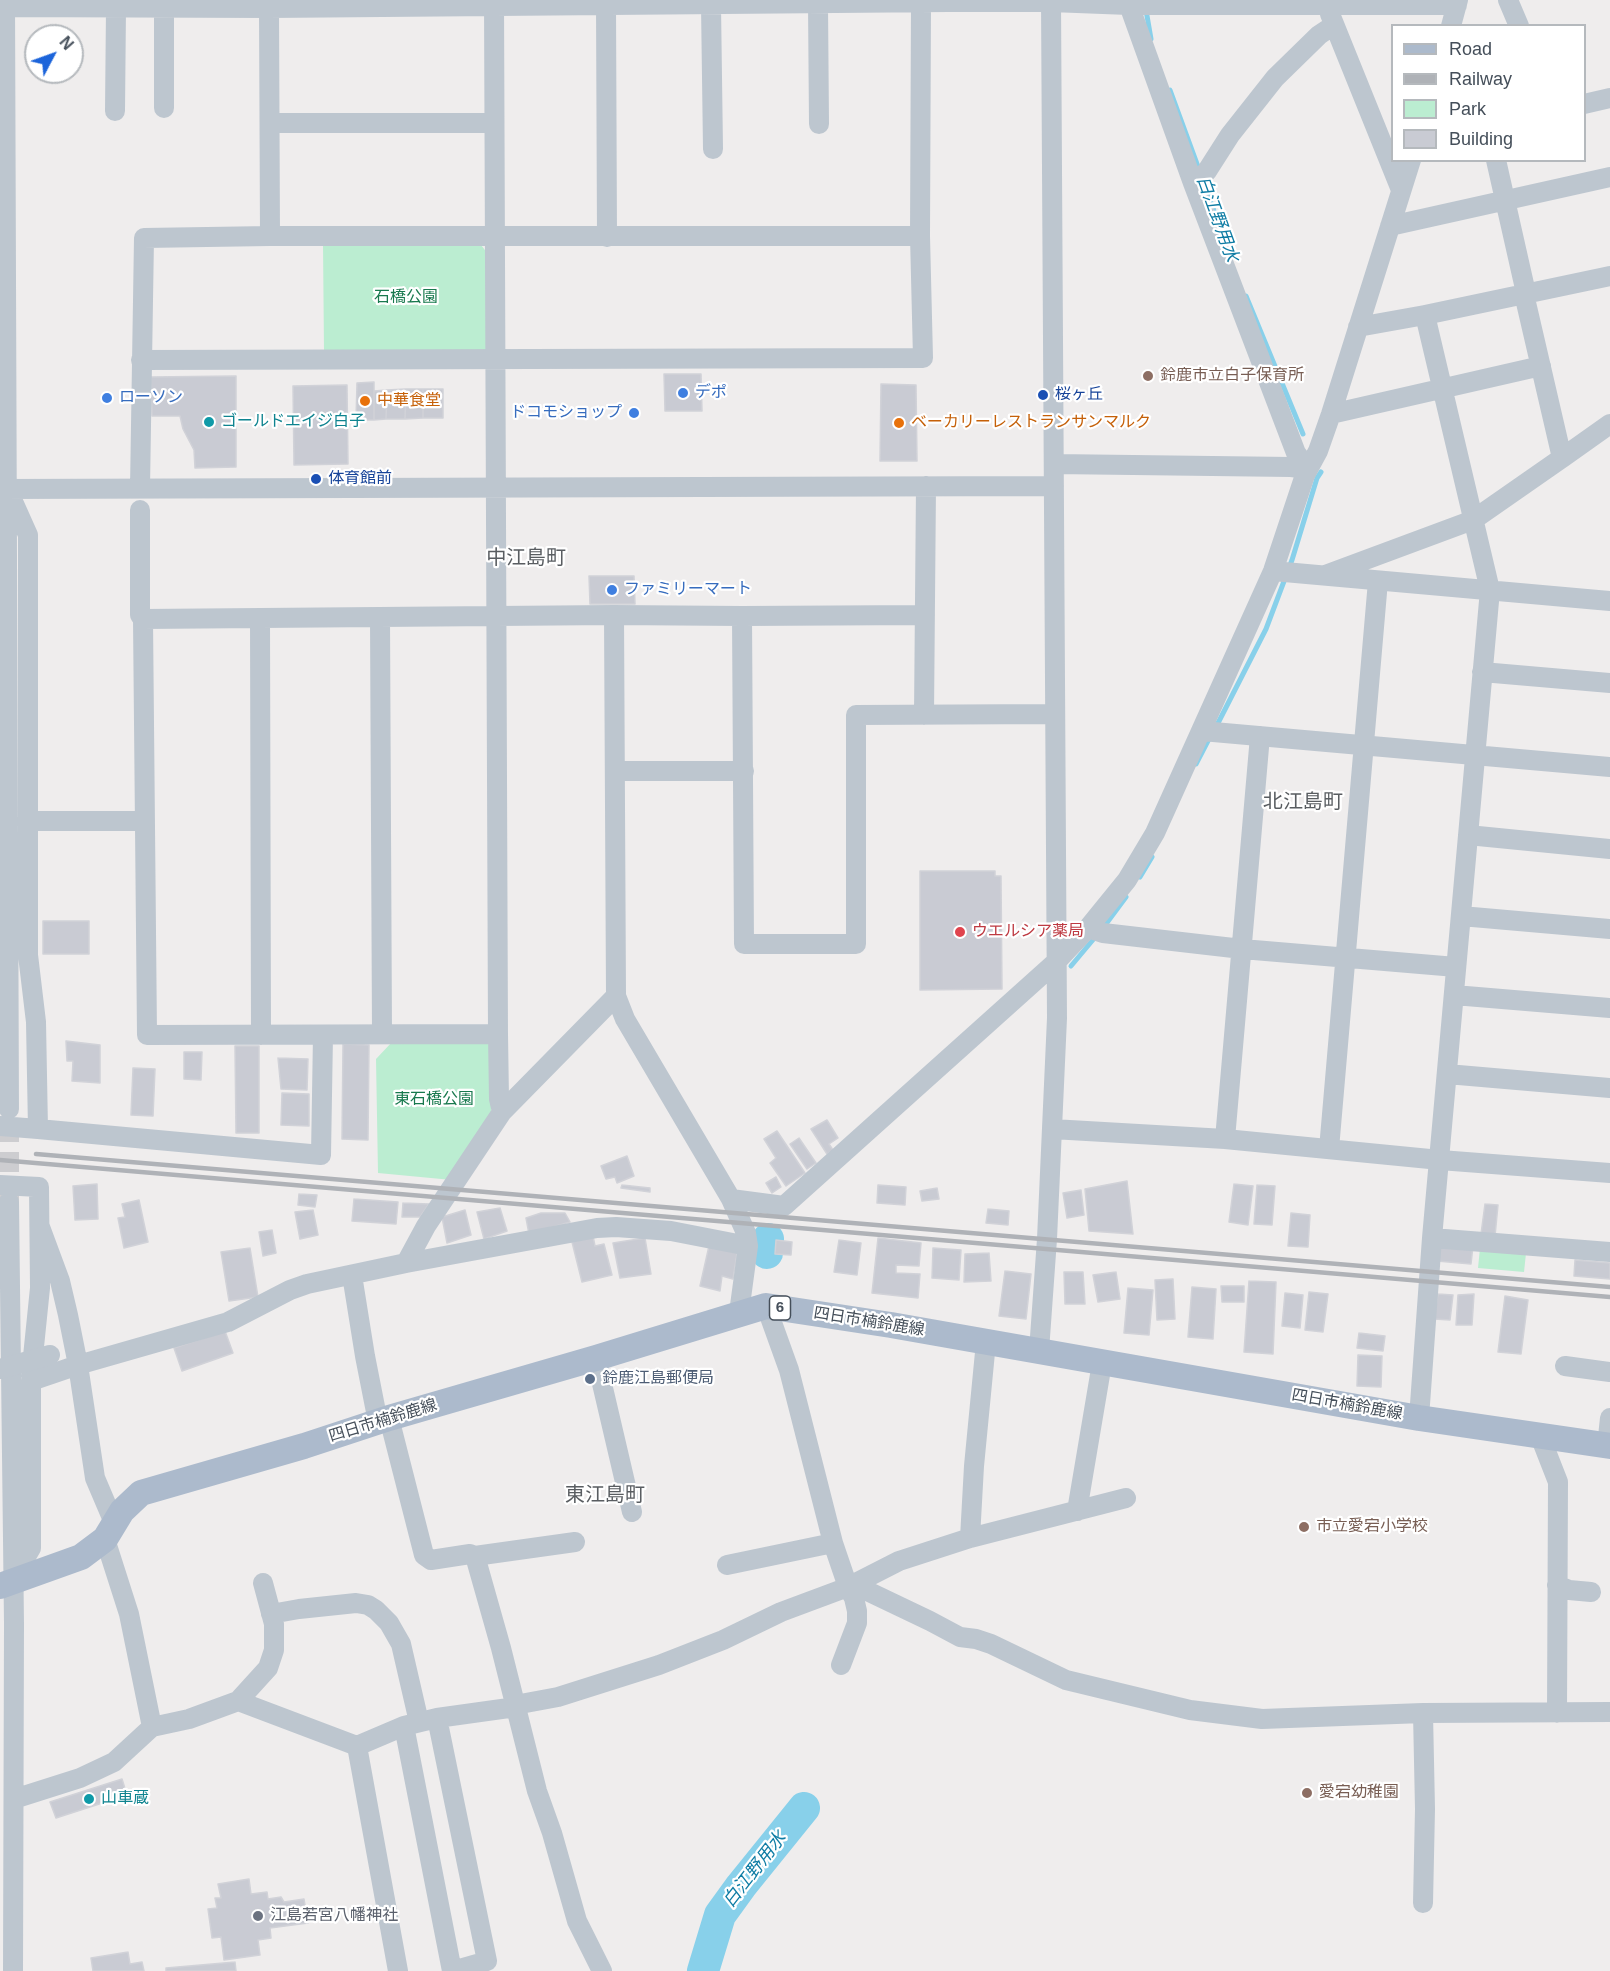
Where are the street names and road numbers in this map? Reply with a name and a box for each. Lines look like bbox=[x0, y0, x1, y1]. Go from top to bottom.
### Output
road number: 6 bbox=[770, 1296, 790, 1320]
street label: 四日市楠鈴鹿線 bbox=[812, 1304, 926, 1340]
street label: 四日市楠鈴鹿線 bbox=[1290, 1386, 1404, 1424]
street label: 四日市楠鈴鹿線 bbox=[327, 1395, 439, 1447]

